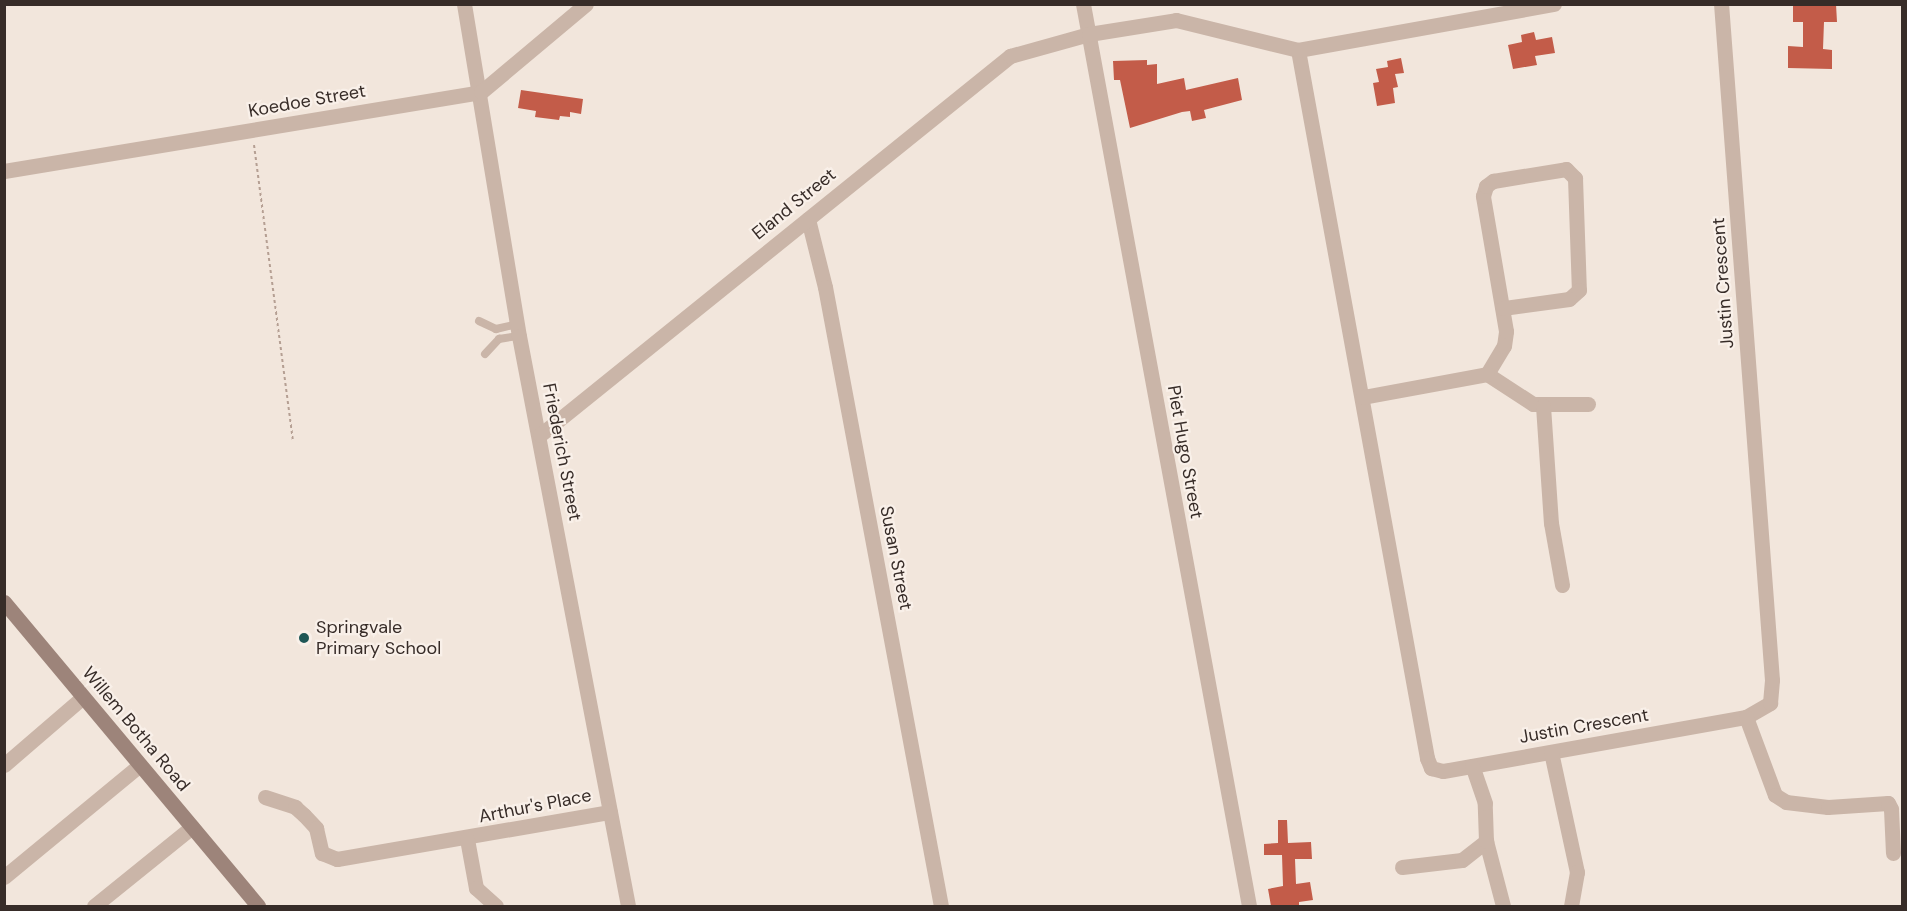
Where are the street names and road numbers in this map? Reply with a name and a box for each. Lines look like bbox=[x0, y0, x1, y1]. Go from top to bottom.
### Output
street label: Koedoe Street bbox=[247, 80, 367, 122]
street label: Eland Street bbox=[748, 164, 840, 244]
street label: Justin Crescent bbox=[1708, 217, 1738, 349]
street label: Friederich Street bbox=[538, 381, 586, 523]
street label: Piet Hugo Street bbox=[1163, 384, 1207, 520]
street label: Susan Street bbox=[875, 504, 917, 612]
street label: Willem Botha Road bbox=[78, 662, 194, 796]
street label: Justin Crescent bbox=[1518, 704, 1650, 748]
street label: Arthur's Place bbox=[477, 784, 593, 828]

